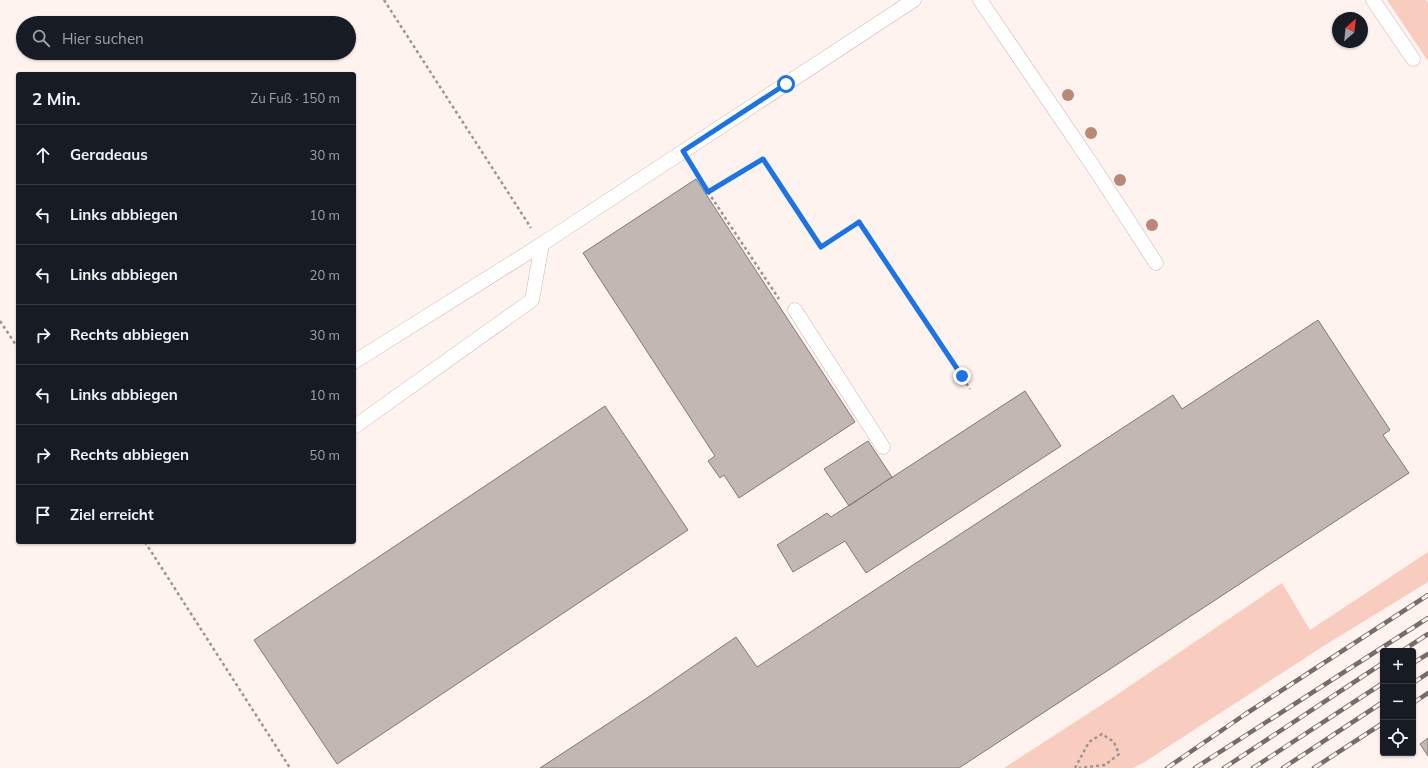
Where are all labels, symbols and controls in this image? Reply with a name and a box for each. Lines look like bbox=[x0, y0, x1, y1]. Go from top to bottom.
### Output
north arrow bbox=[1332, 12, 1368, 48]
search box bbox=[16, 16, 356, 60]
icon: search bbox=[30, 27, 52, 49]
text: Hier suchen bbox=[62, 29, 144, 48]
route start bbox=[777, 75, 795, 93]
text: 2 Min. bbox=[32, 88, 81, 109]
text: Zu Fuß · 150 m bbox=[251, 90, 340, 106]
icon: ahead bbox=[32, 144, 54, 166]
text: Geradeaus bbox=[70, 145, 148, 164]
text: 30 m bbox=[310, 147, 340, 163]
icon: left bbox=[32, 204, 54, 226]
text: Links abbiegen bbox=[70, 205, 178, 224]
text: 10 m bbox=[310, 207, 340, 223]
icon: left bbox=[32, 264, 54, 286]
text: Links abbiegen bbox=[70, 265, 178, 284]
text: 20 m bbox=[310, 267, 340, 283]
icon: right bbox=[32, 324, 54, 346]
text: Rechts abbiegen bbox=[70, 325, 189, 344]
text: 30 m bbox=[310, 327, 340, 343]
route end bbox=[953, 367, 971, 385]
icon: left bbox=[32, 384, 54, 406]
text: Links abbiegen bbox=[70, 385, 178, 404]
text: 10 m bbox=[310, 387, 340, 403]
icon: right bbox=[32, 444, 54, 466]
text: Rechts abbiegen bbox=[70, 445, 189, 464]
text: 50 m bbox=[310, 447, 340, 463]
icon: arrive bbox=[32, 504, 54, 526]
text: Ziel erreicht bbox=[70, 505, 154, 524]
map controls bbox=[1380, 648, 1416, 756]
button: + bbox=[1380, 648, 1416, 684]
button: − bbox=[1380, 684, 1416, 720]
button: locate bbox=[1380, 720, 1416, 756]

